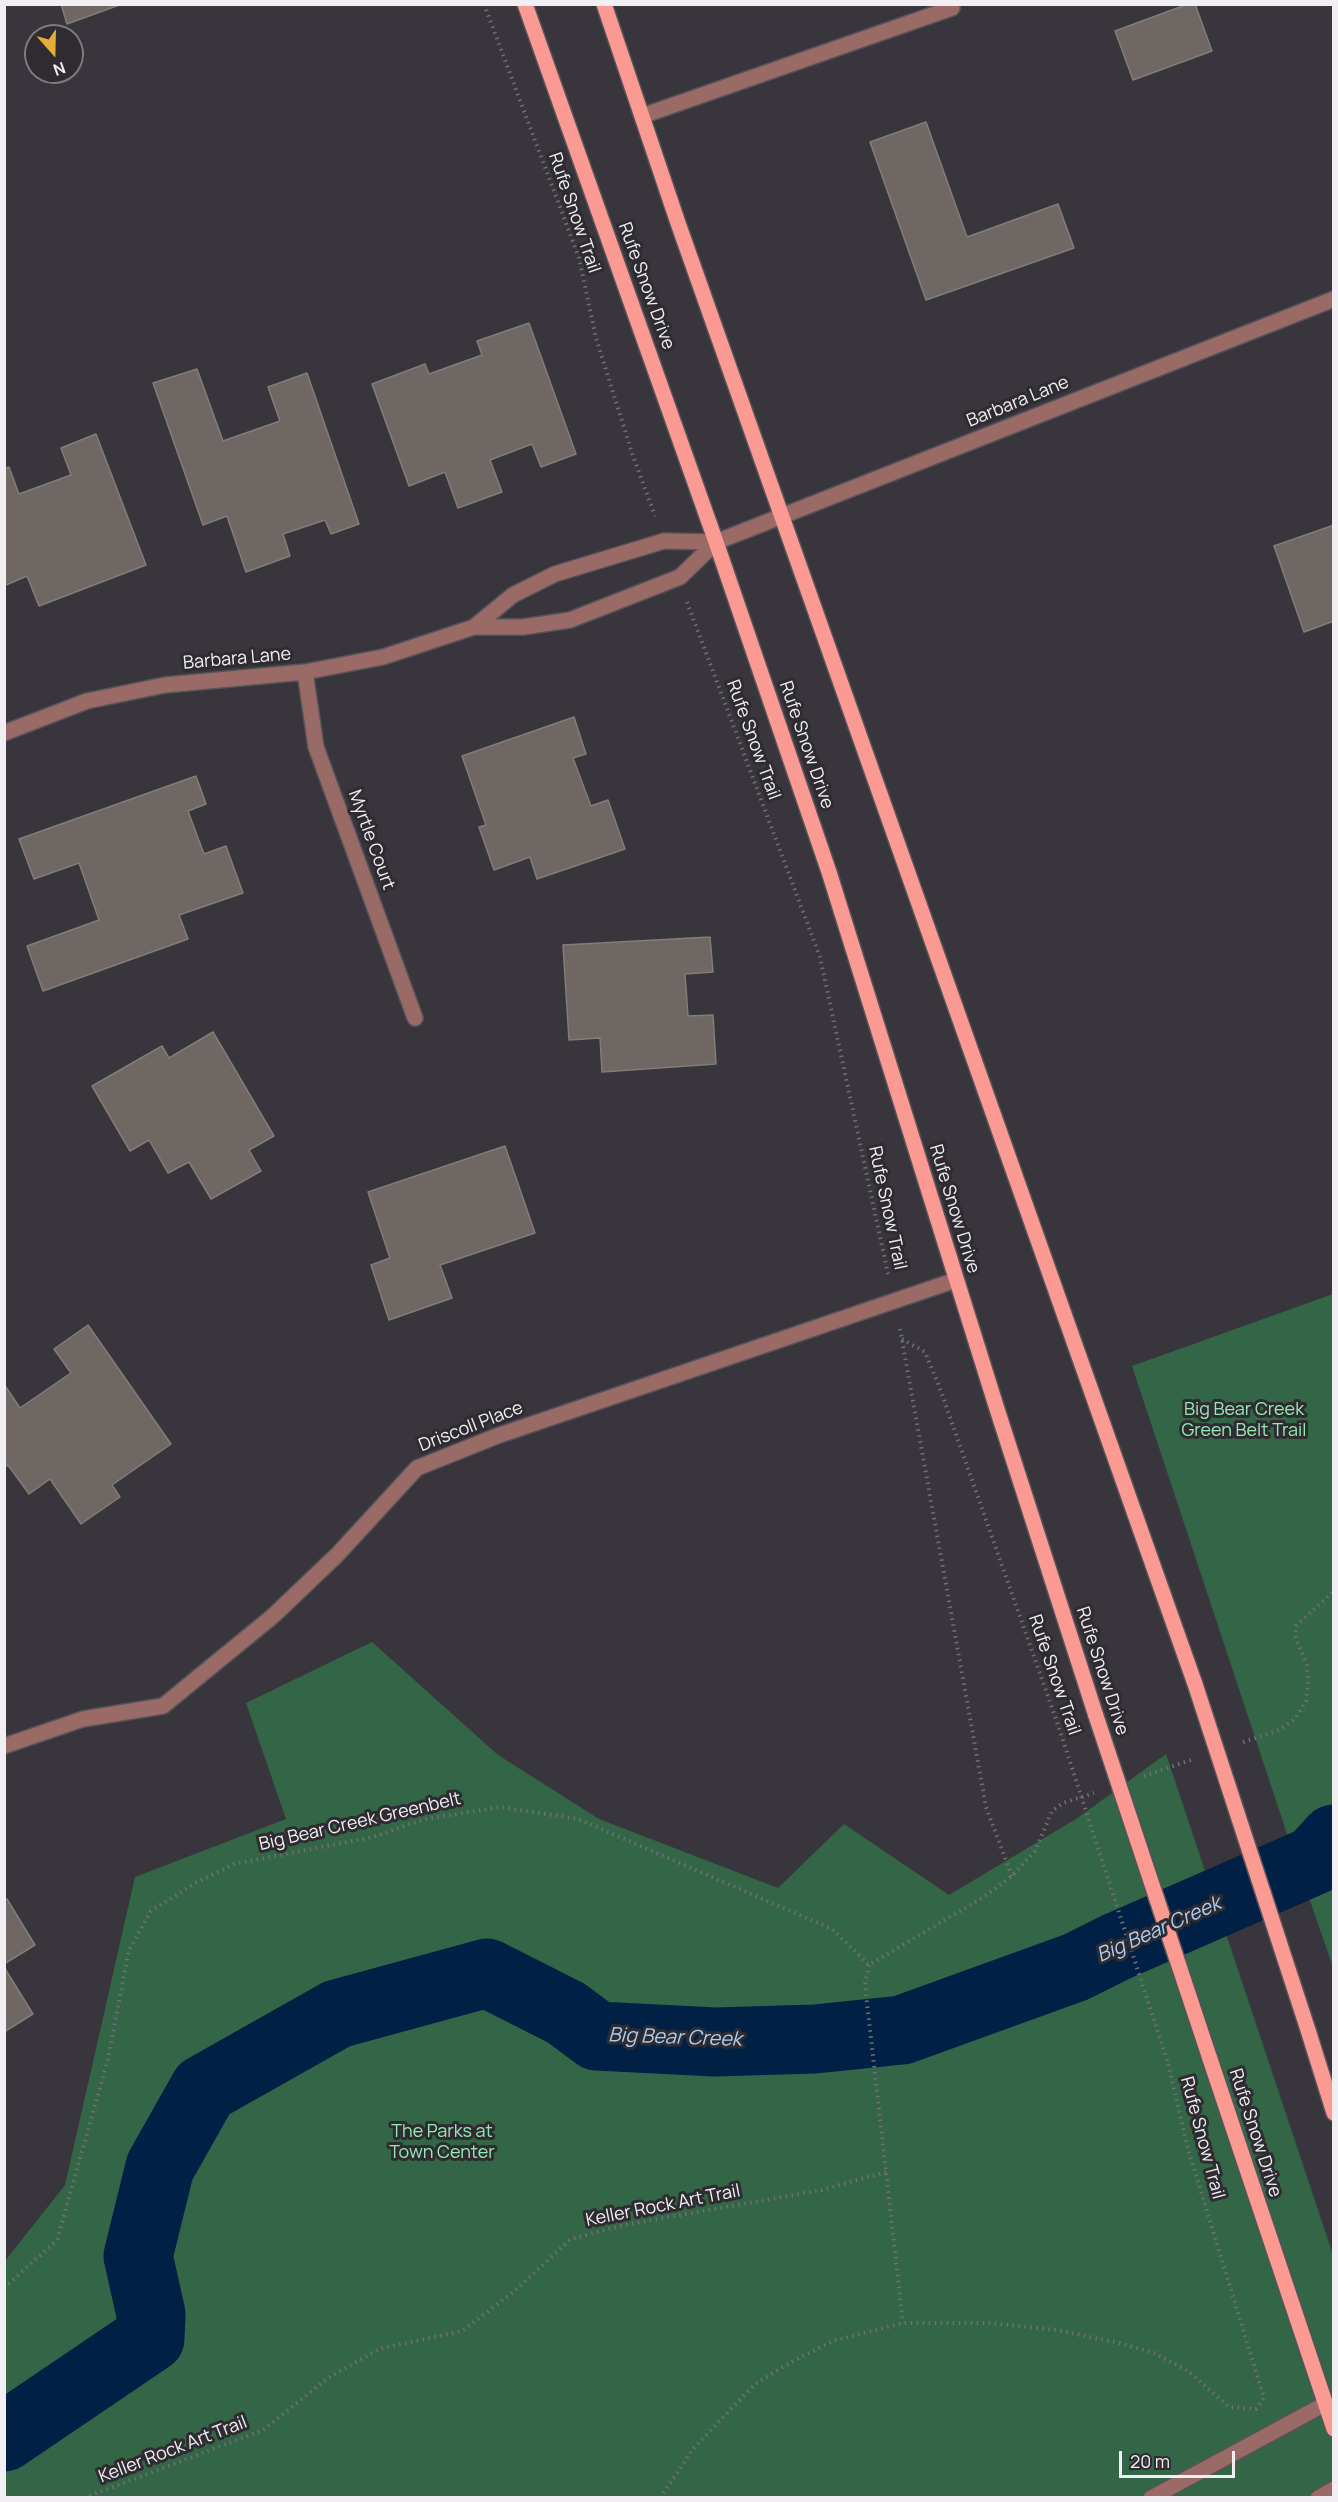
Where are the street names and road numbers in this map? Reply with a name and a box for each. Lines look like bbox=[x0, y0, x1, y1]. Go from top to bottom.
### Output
street label: Rufe Snow Trail bbox=[543, 150, 605, 276]
street label: Rufe Snow Drive bbox=[613, 219, 679, 353]
street label: Barbara Lane bbox=[964, 372, 1072, 432]
street label: Barbara Lane bbox=[182, 644, 292, 674]
street label: Rufe Snow Trail bbox=[721, 677, 785, 803]
street label: Rufe Snow Drive bbox=[774, 678, 838, 812]
street label: Myrtle Court bbox=[343, 787, 399, 893]
street label: Rufe Snow Drive bbox=[924, 1142, 984, 1276]
street label: Rufe Snow Trail bbox=[863, 1144, 911, 1272]
street label: Driscoll Place bbox=[416, 1397, 526, 1457]
street label: Rufe Snow Drive bbox=[1071, 1604, 1133, 1738]
street label: Rufe Snow Trail bbox=[1023, 1612, 1085, 1738]
street label: Big Bear Creek Greenbelt bbox=[257, 1788, 463, 1856]
street label: Rufe Snow Drive bbox=[1224, 2066, 1286, 2200]
street label: Rufe Snow Trail bbox=[1175, 2074, 1229, 2202]
street label: Keller Rock Art Trail bbox=[584, 2180, 742, 2232]
street label: Keller Rock Art Trail bbox=[96, 2412, 250, 2488]

